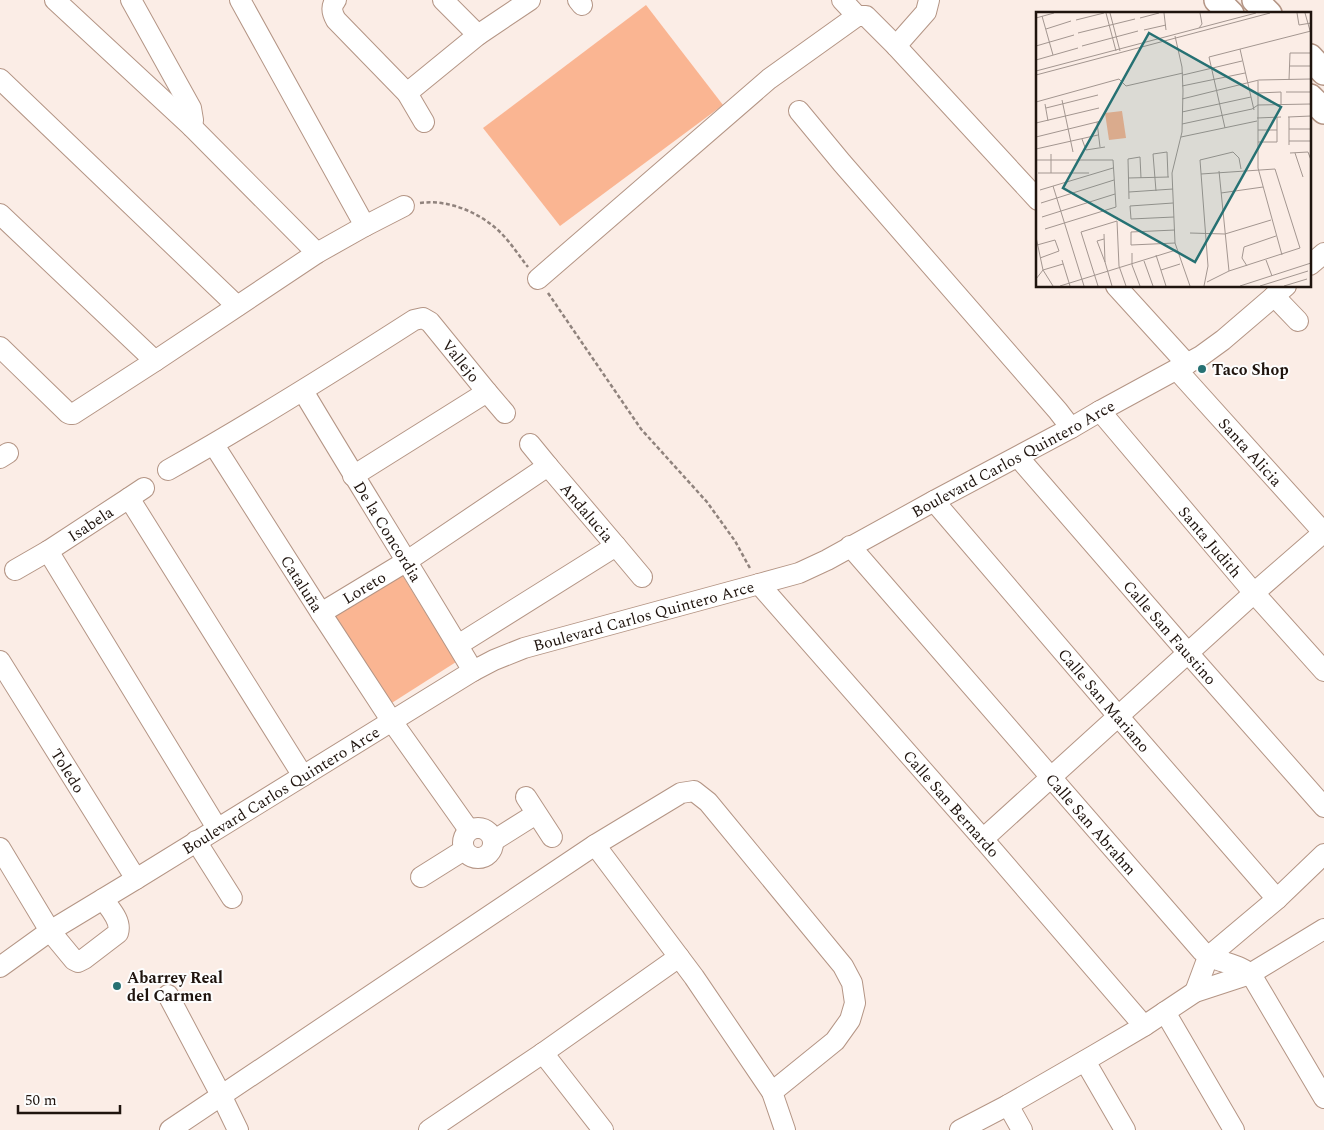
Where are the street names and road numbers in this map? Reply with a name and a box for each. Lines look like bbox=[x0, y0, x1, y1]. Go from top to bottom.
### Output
street label: Vallejo bbox=[436, 334, 485, 388]
street label: Boulevard Carlos Quintero Arce bbox=[907, 394, 1119, 524]
street label: Santa Alicia bbox=[1212, 413, 1288, 492]
street label: De la Concordia bbox=[347, 477, 428, 587]
street label: Andalucia bbox=[554, 477, 619, 548]
street label: Isabela bbox=[63, 500, 119, 548]
street label: Santa Judith bbox=[1172, 501, 1247, 583]
street label: Cataluña bbox=[274, 551, 329, 617]
street label: Loreto bbox=[338, 566, 391, 610]
street label: Boulevard Carlos Quintero Arce bbox=[531, 575, 757, 658]
street label: Calle San Faustino bbox=[1117, 575, 1222, 691]
street label: Calle San Mariano bbox=[1052, 643, 1155, 758]
street label: Boulevard Carlos Quintero Arce bbox=[178, 720, 385, 861]
street label: Toledo bbox=[44, 744, 90, 798]
street label: Calle San Bernardo bbox=[897, 745, 1005, 863]
street label: Calle San Abrahm bbox=[1039, 768, 1142, 881]

